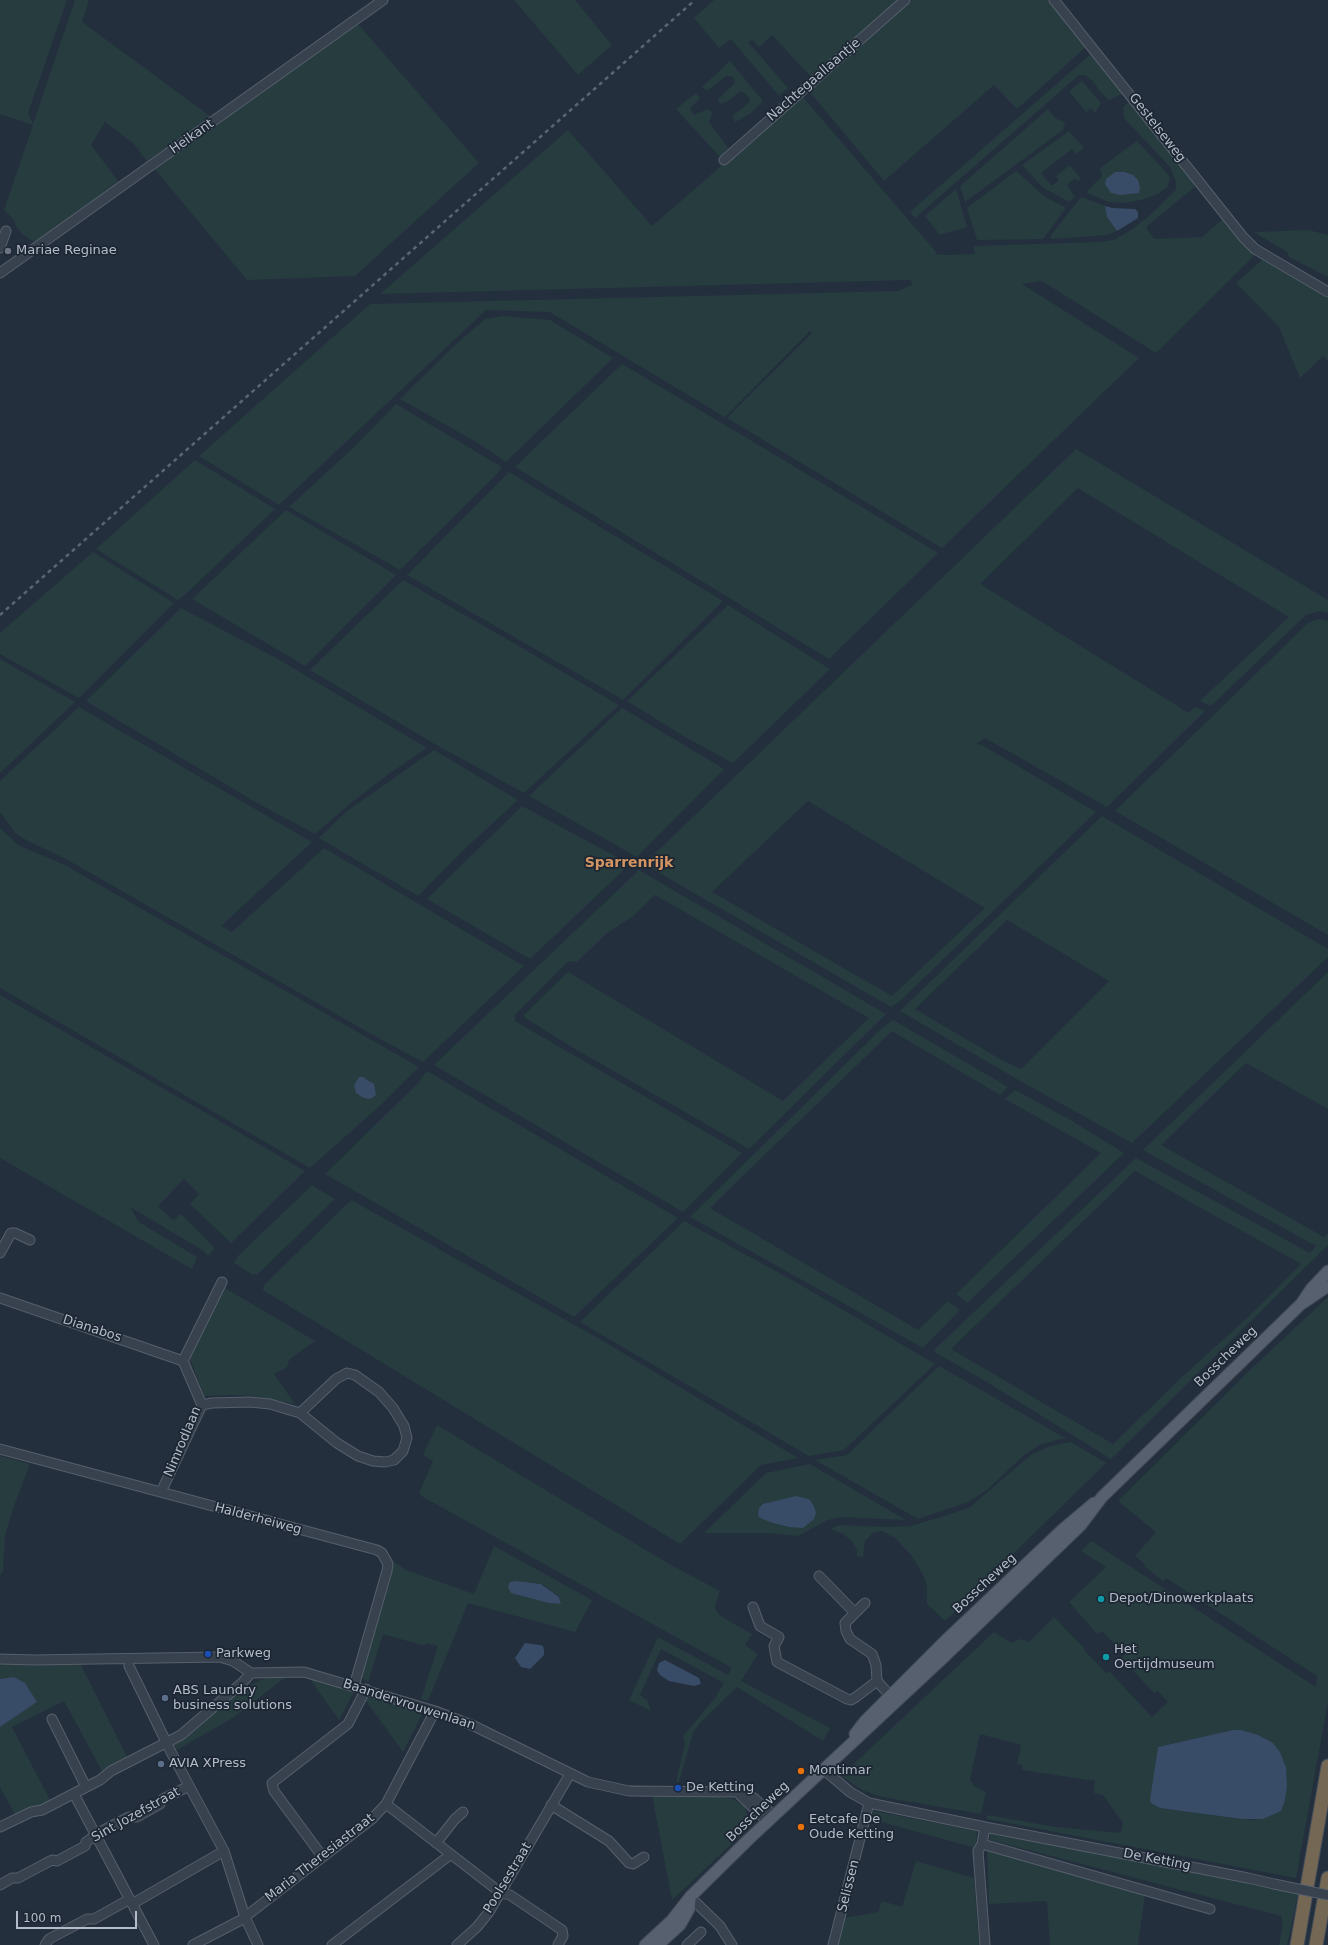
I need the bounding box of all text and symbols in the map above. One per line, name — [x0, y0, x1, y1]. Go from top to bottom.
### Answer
street label: Nachtegaallaantje — [764, 35, 864, 125]
street label: Gestelseweg — [1125, 90, 1189, 166]
street label: Heikant — [167, 116, 217, 158]
place label: Mariae Reginae — [16, 243, 117, 259]
marker: Mariae Reginae — [3, 246, 13, 256]
district label: Sparrenrijk — [585, 855, 673, 871]
street label: Dianabos — [61, 1312, 123, 1346]
street label: Bosscheweg — [1192, 1323, 1260, 1391]
street label: Nimrodlaan — [161, 1404, 205, 1480]
street label: Halderheiweg — [213, 1500, 303, 1538]
street label: Bosscheweg — [950, 1551, 1020, 1617]
place label: Depot/Dinowerkplaats — [1109, 1591, 1254, 1607]
marker: Depot/Dinowerkplaats — [1096, 1594, 1106, 1604]
place label: Het Oertijdmuseum — [1114, 1642, 1215, 1673]
place label: Parkweg — [216, 1646, 271, 1662]
marker: Parkweg — [203, 1649, 213, 1659]
marker: Het Oertijdmuseum — [1101, 1652, 1111, 1662]
street label: Baandervrouwenlaan — [341, 1676, 477, 1734]
place label: ABS Laundry business solutions — [173, 1683, 292, 1714]
marker: ABS Laundry business solutions — [160, 1693, 170, 1703]
place label: AVIA XPress — [169, 1756, 246, 1772]
marker: AVIA XPress — [156, 1759, 166, 1769]
place label: Montimar — [809, 1763, 871, 1779]
marker: Montimar — [796, 1766, 806, 1776]
street label: Bosscheweg — [724, 1778, 792, 1846]
place label: De Ketting — [686, 1780, 754, 1796]
marker: De Ketting — [673, 1783, 683, 1793]
street label: Sint Jozefstraat — [89, 1784, 183, 1846]
street label: Maria Theresiastraat — [262, 1811, 378, 1905]
place label: Eetcafe De Oude Ketting — [809, 1812, 894, 1843]
marker: Eetcafe De Oude Ketting — [796, 1822, 806, 1832]
street label: Poolsestraat — [481, 1840, 535, 1916]
street label: De Ketting — [1122, 1846, 1192, 1874]
street label: Selissen — [835, 1858, 863, 1914]
scale bar — [18, 1903, 139, 1929]
text: 100 m — [23, 1911, 61, 1925]

